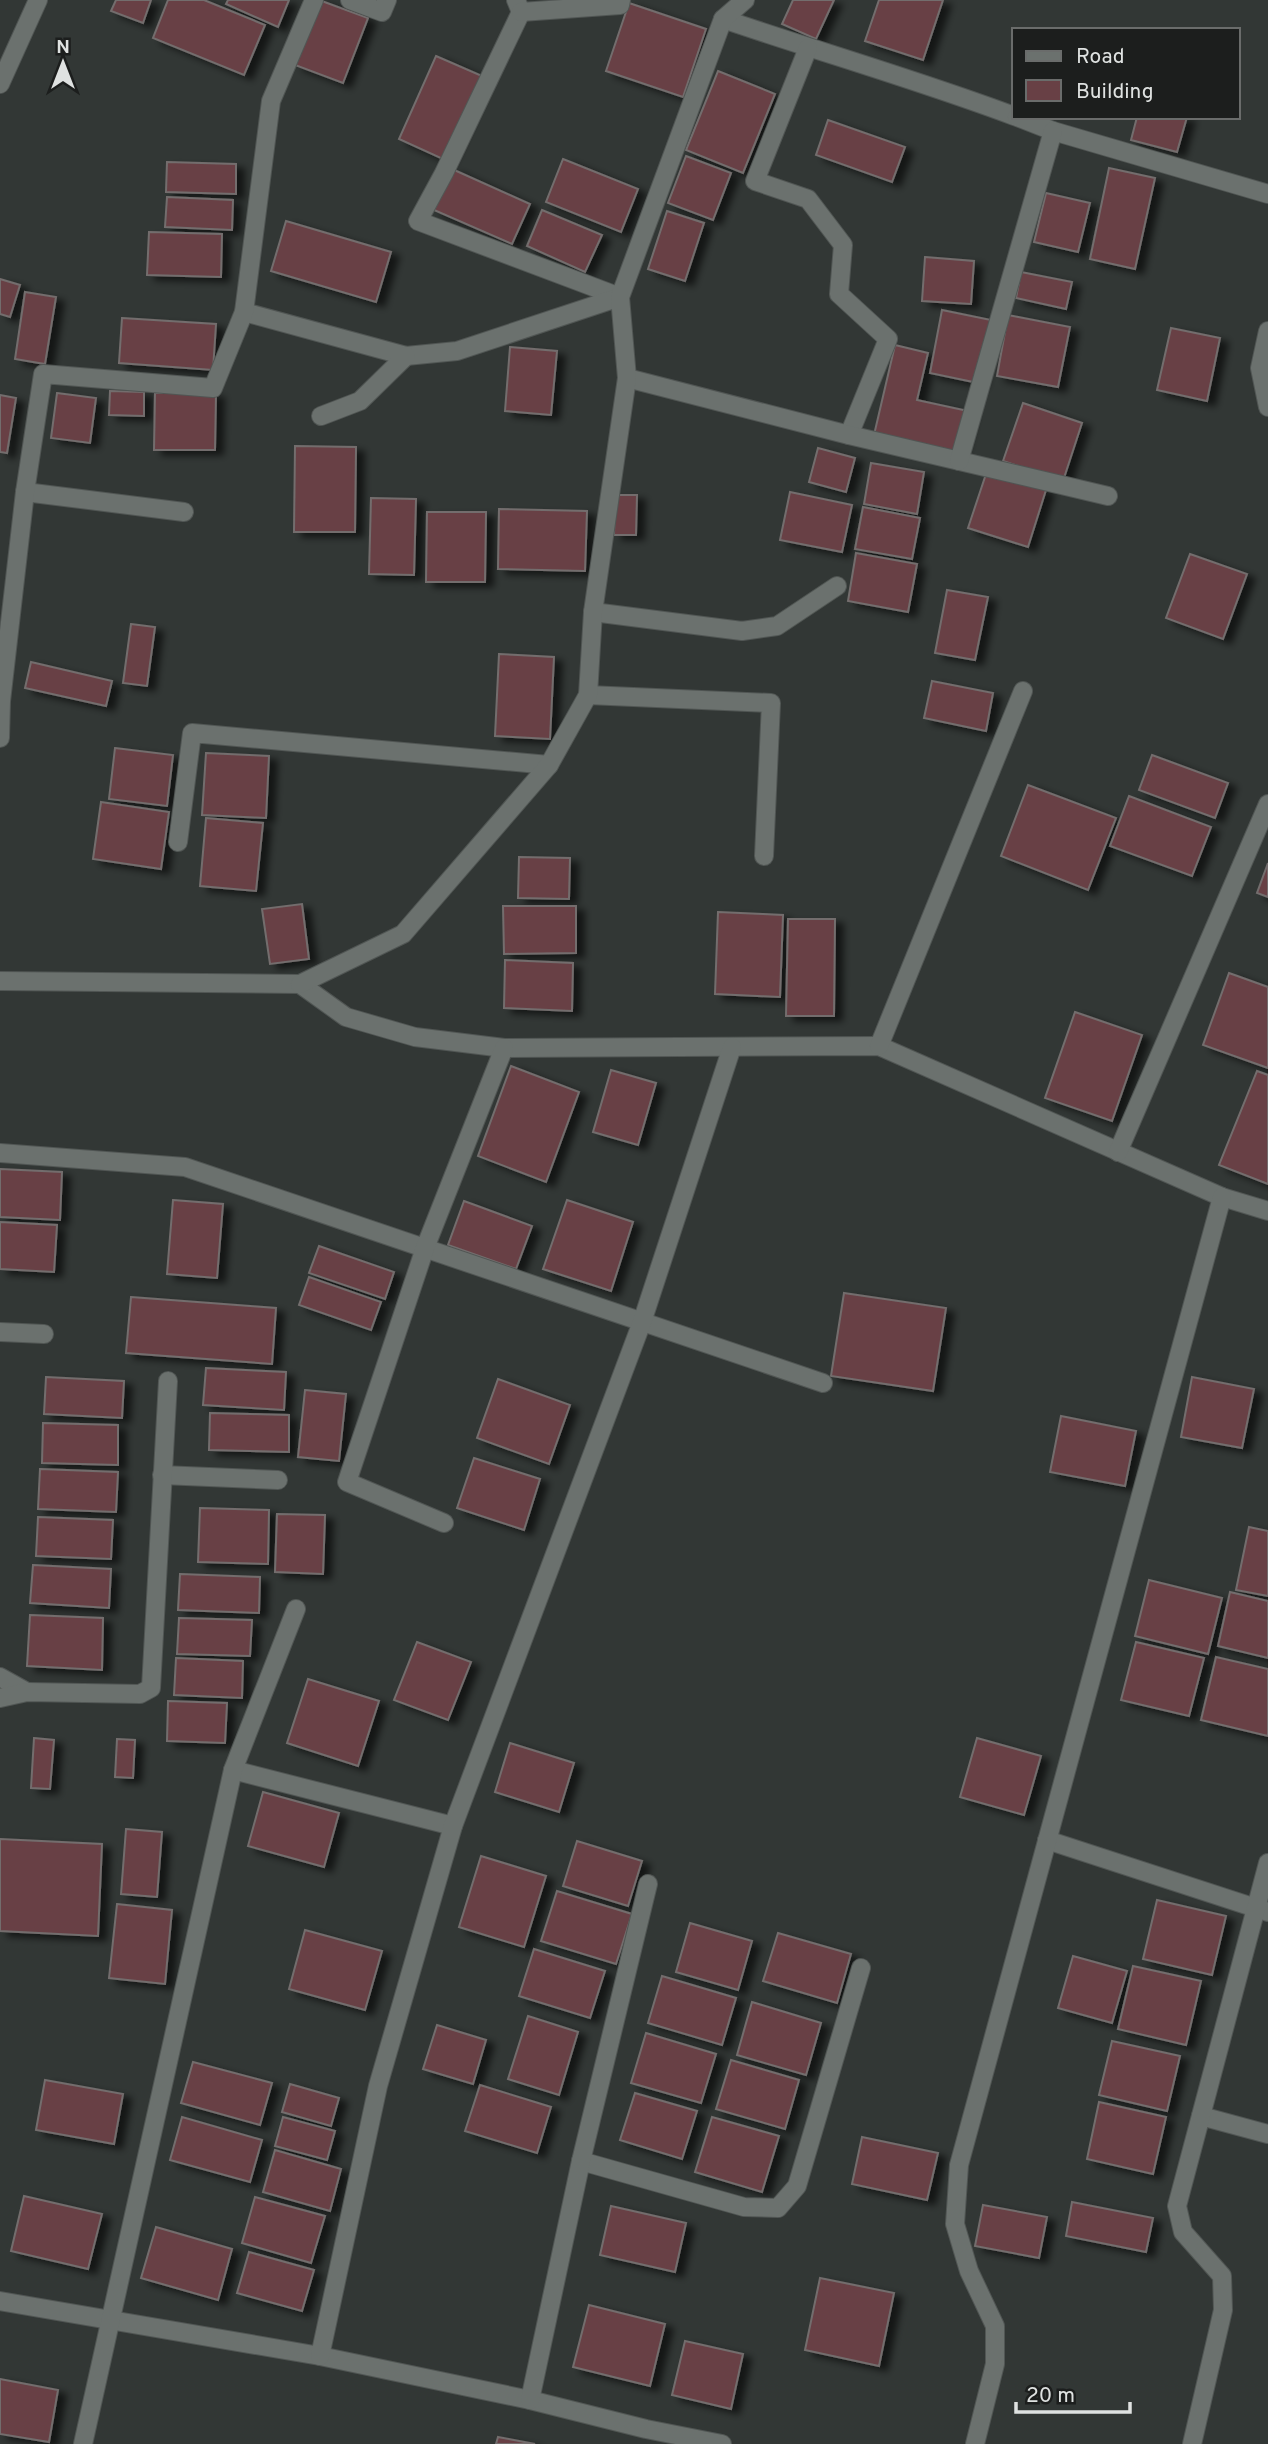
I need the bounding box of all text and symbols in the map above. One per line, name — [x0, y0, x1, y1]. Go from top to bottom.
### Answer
north arrow — [28, 28, 98, 98]
legend — [1012, 28, 1240, 119]
text: N — [56, 36, 70, 60]
text: Road — [1076, 44, 1125, 71]
text: Building — [1076, 79, 1154, 106]
scale bar — [1016, 2370, 1130, 2414]
text: 20 m — [1026, 2383, 1075, 2410]

